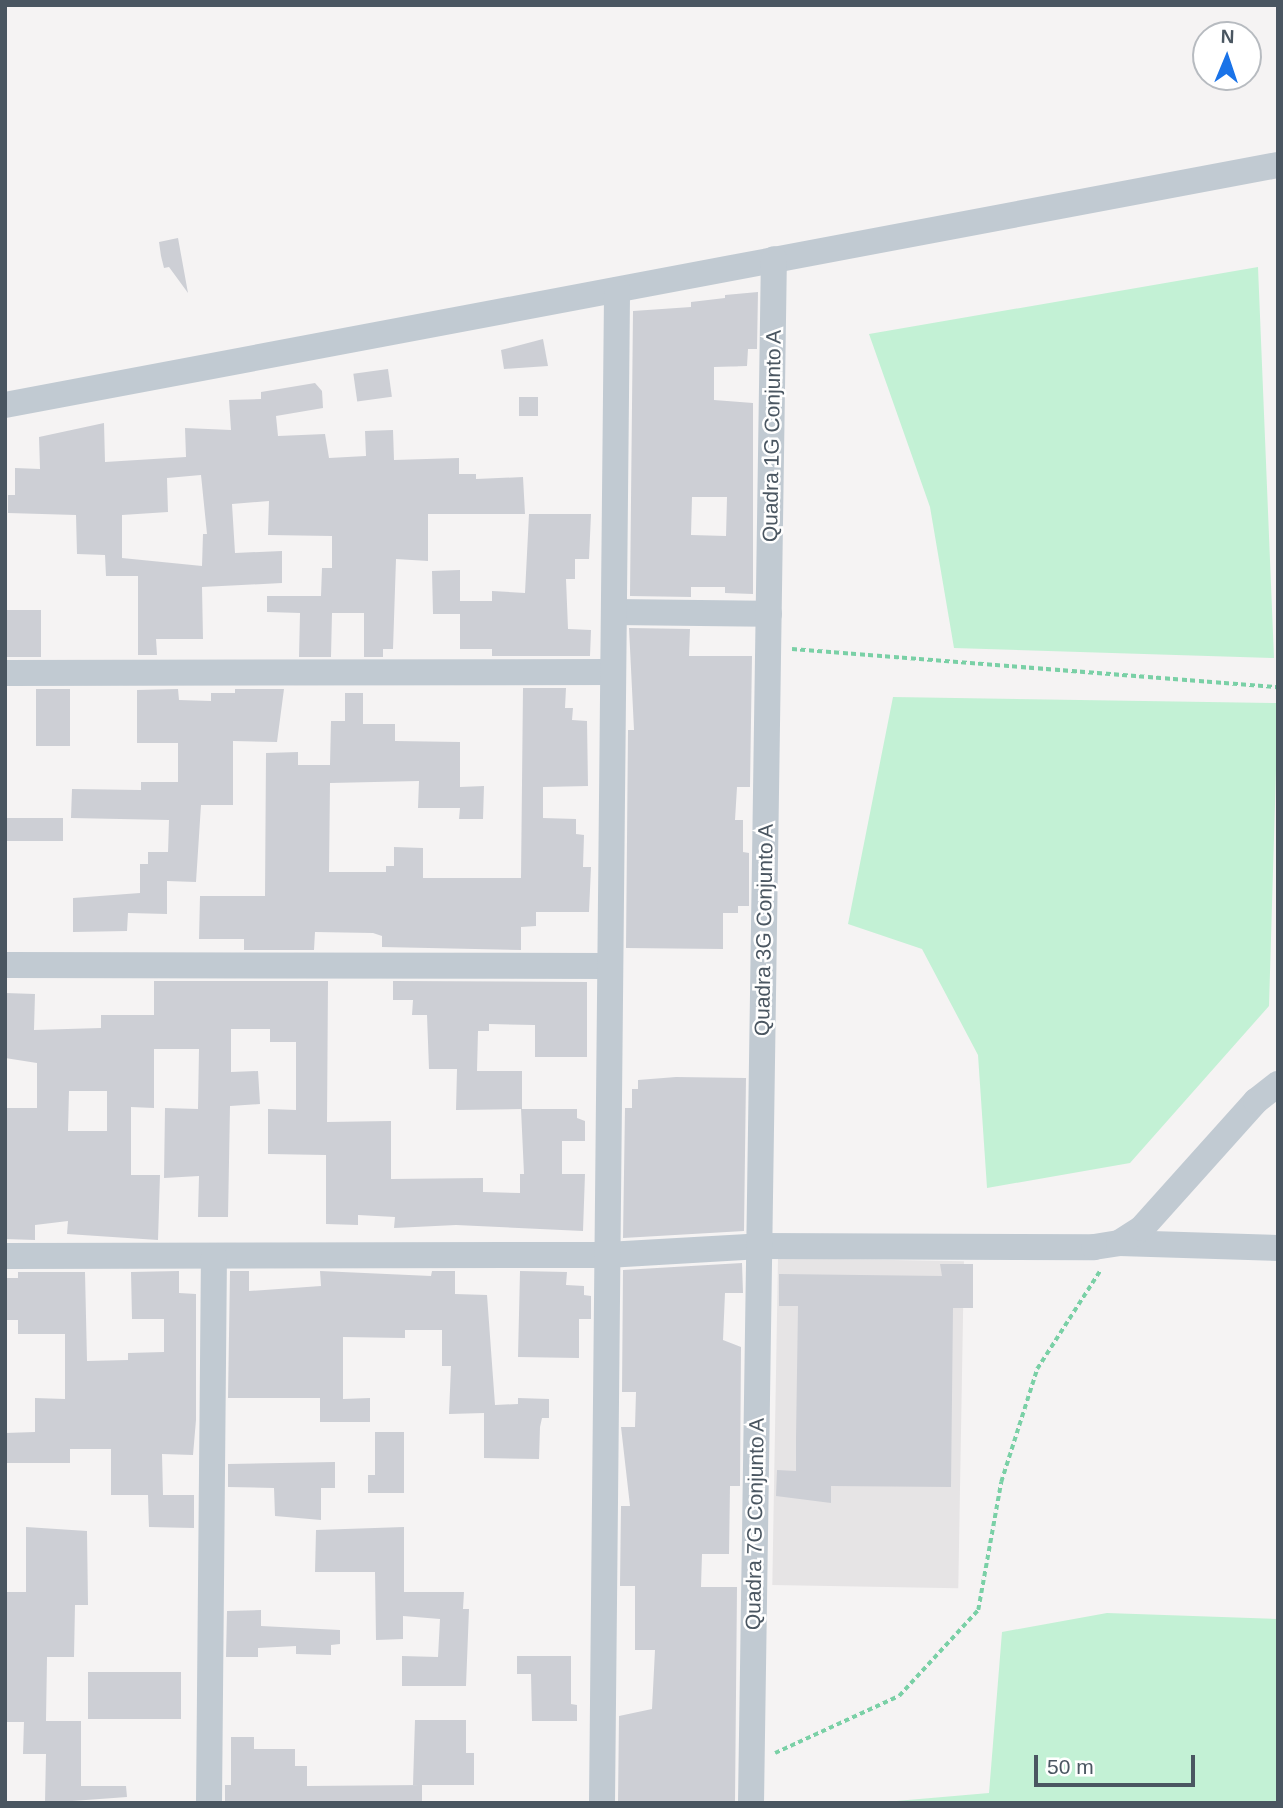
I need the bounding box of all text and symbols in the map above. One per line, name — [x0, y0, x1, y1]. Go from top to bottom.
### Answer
north arrow — [1192, 21, 1262, 91]
text: N — [1220, 26, 1235, 47]
street label: Quadra 1G Conjunto A — [758, 329, 786, 543]
street label: Quadra 3G Conjunto A — [750, 823, 778, 1037]
street label: Quadra 7G Conjunto A — [741, 1417, 769, 1631]
scale bar — [1038, 1742, 1199, 1786]
text: 50 m — [1047, 1755, 1094, 1778]

